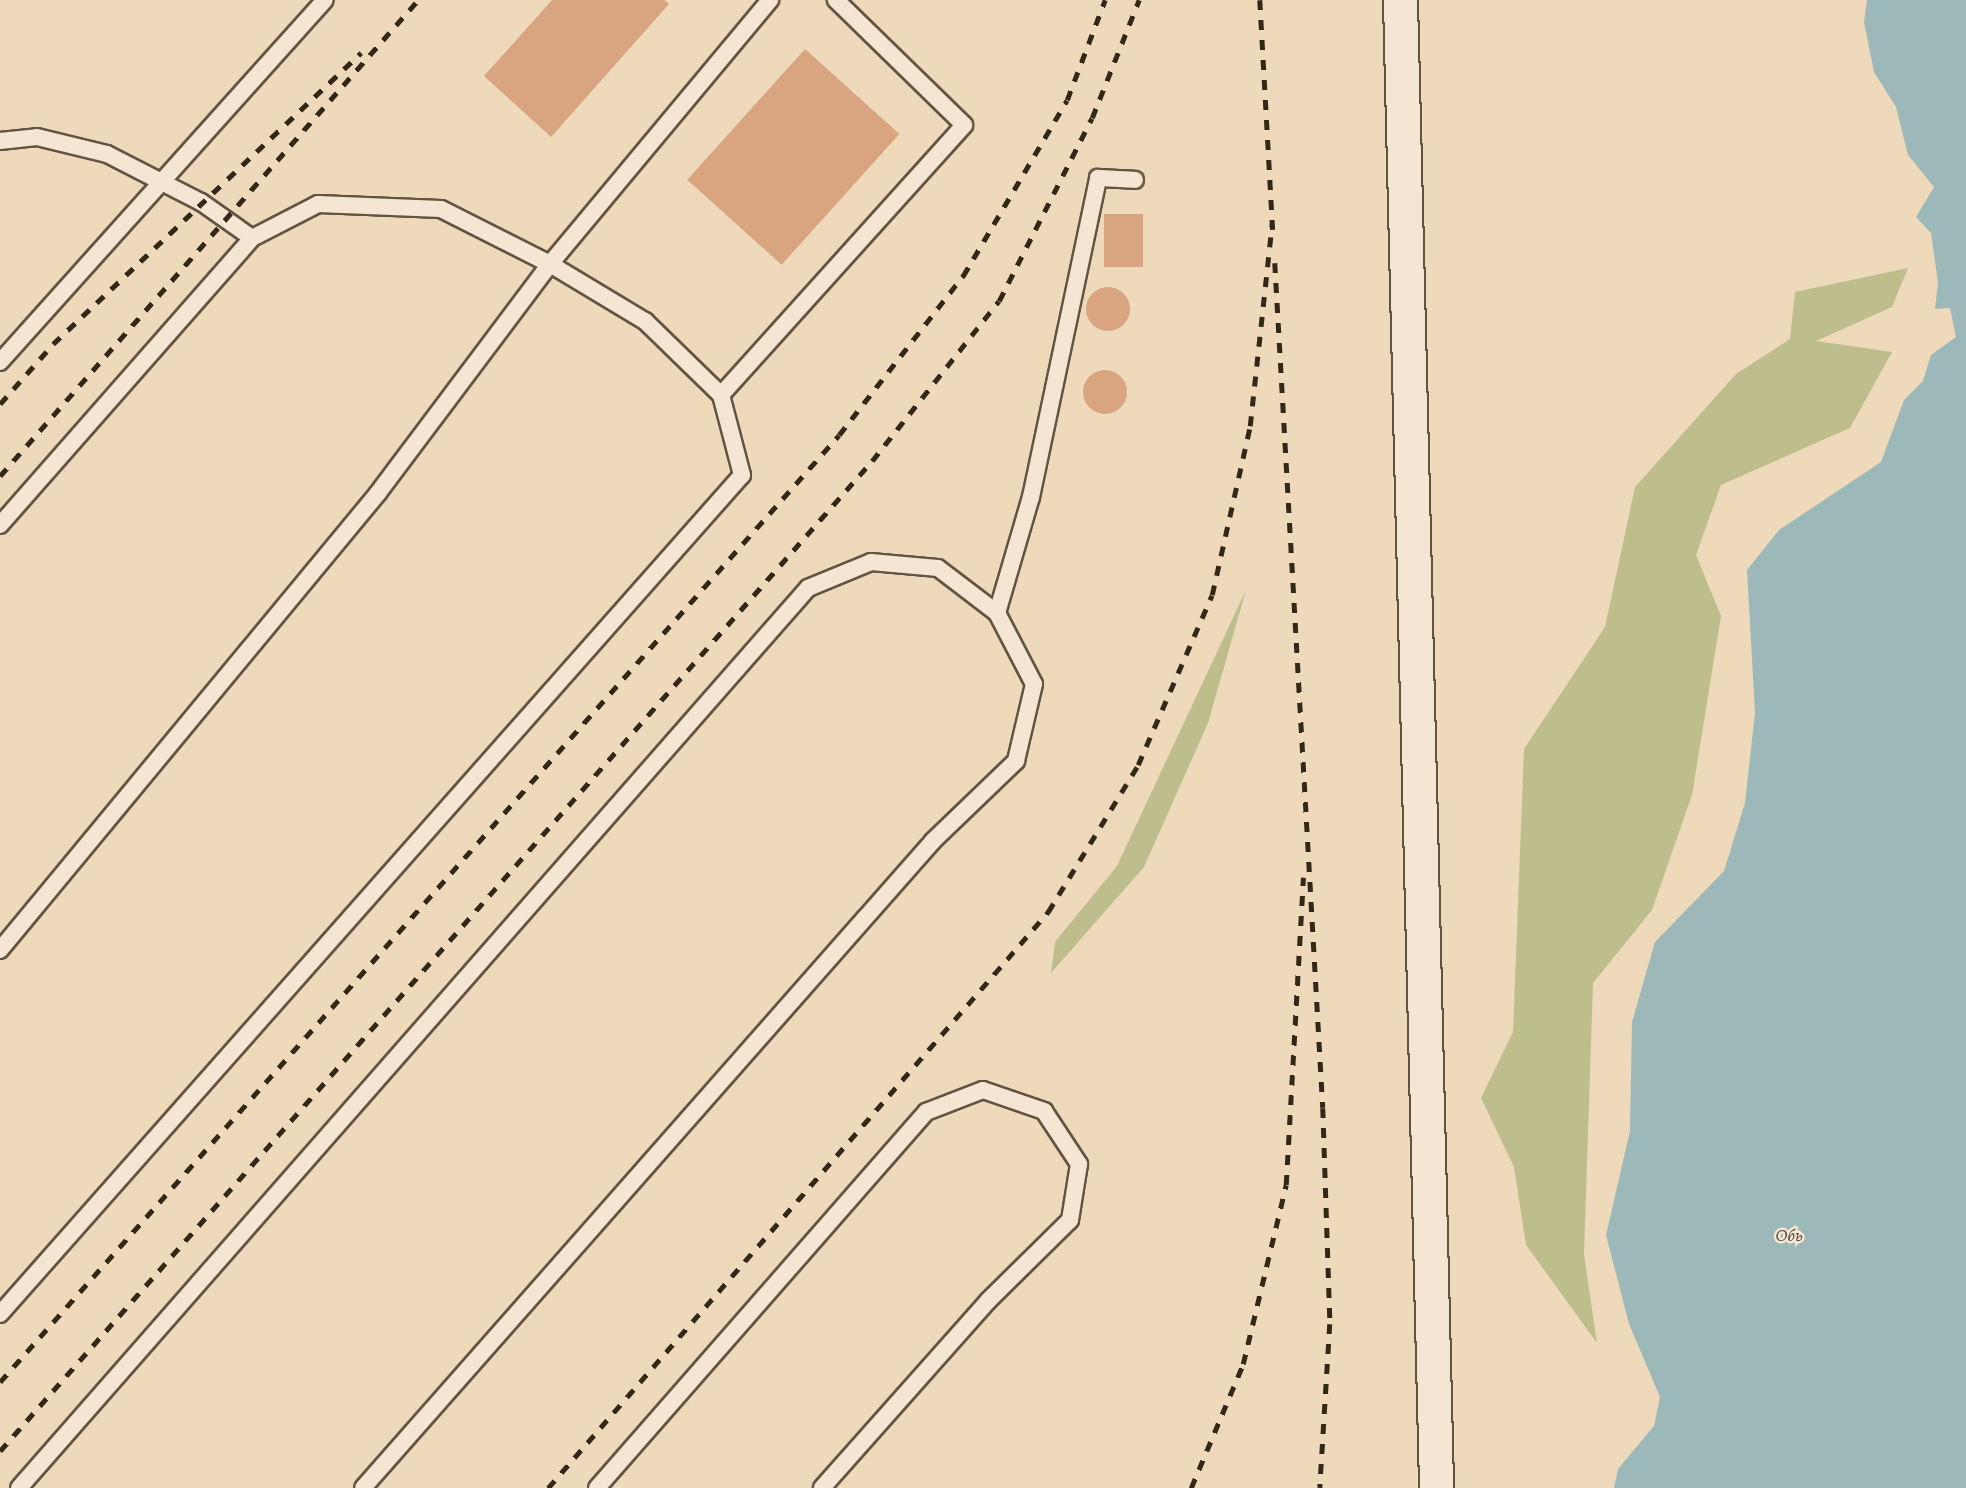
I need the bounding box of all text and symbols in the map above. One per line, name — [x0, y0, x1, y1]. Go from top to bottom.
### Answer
water label: Обь — [1775, 1224, 1803, 1246]

